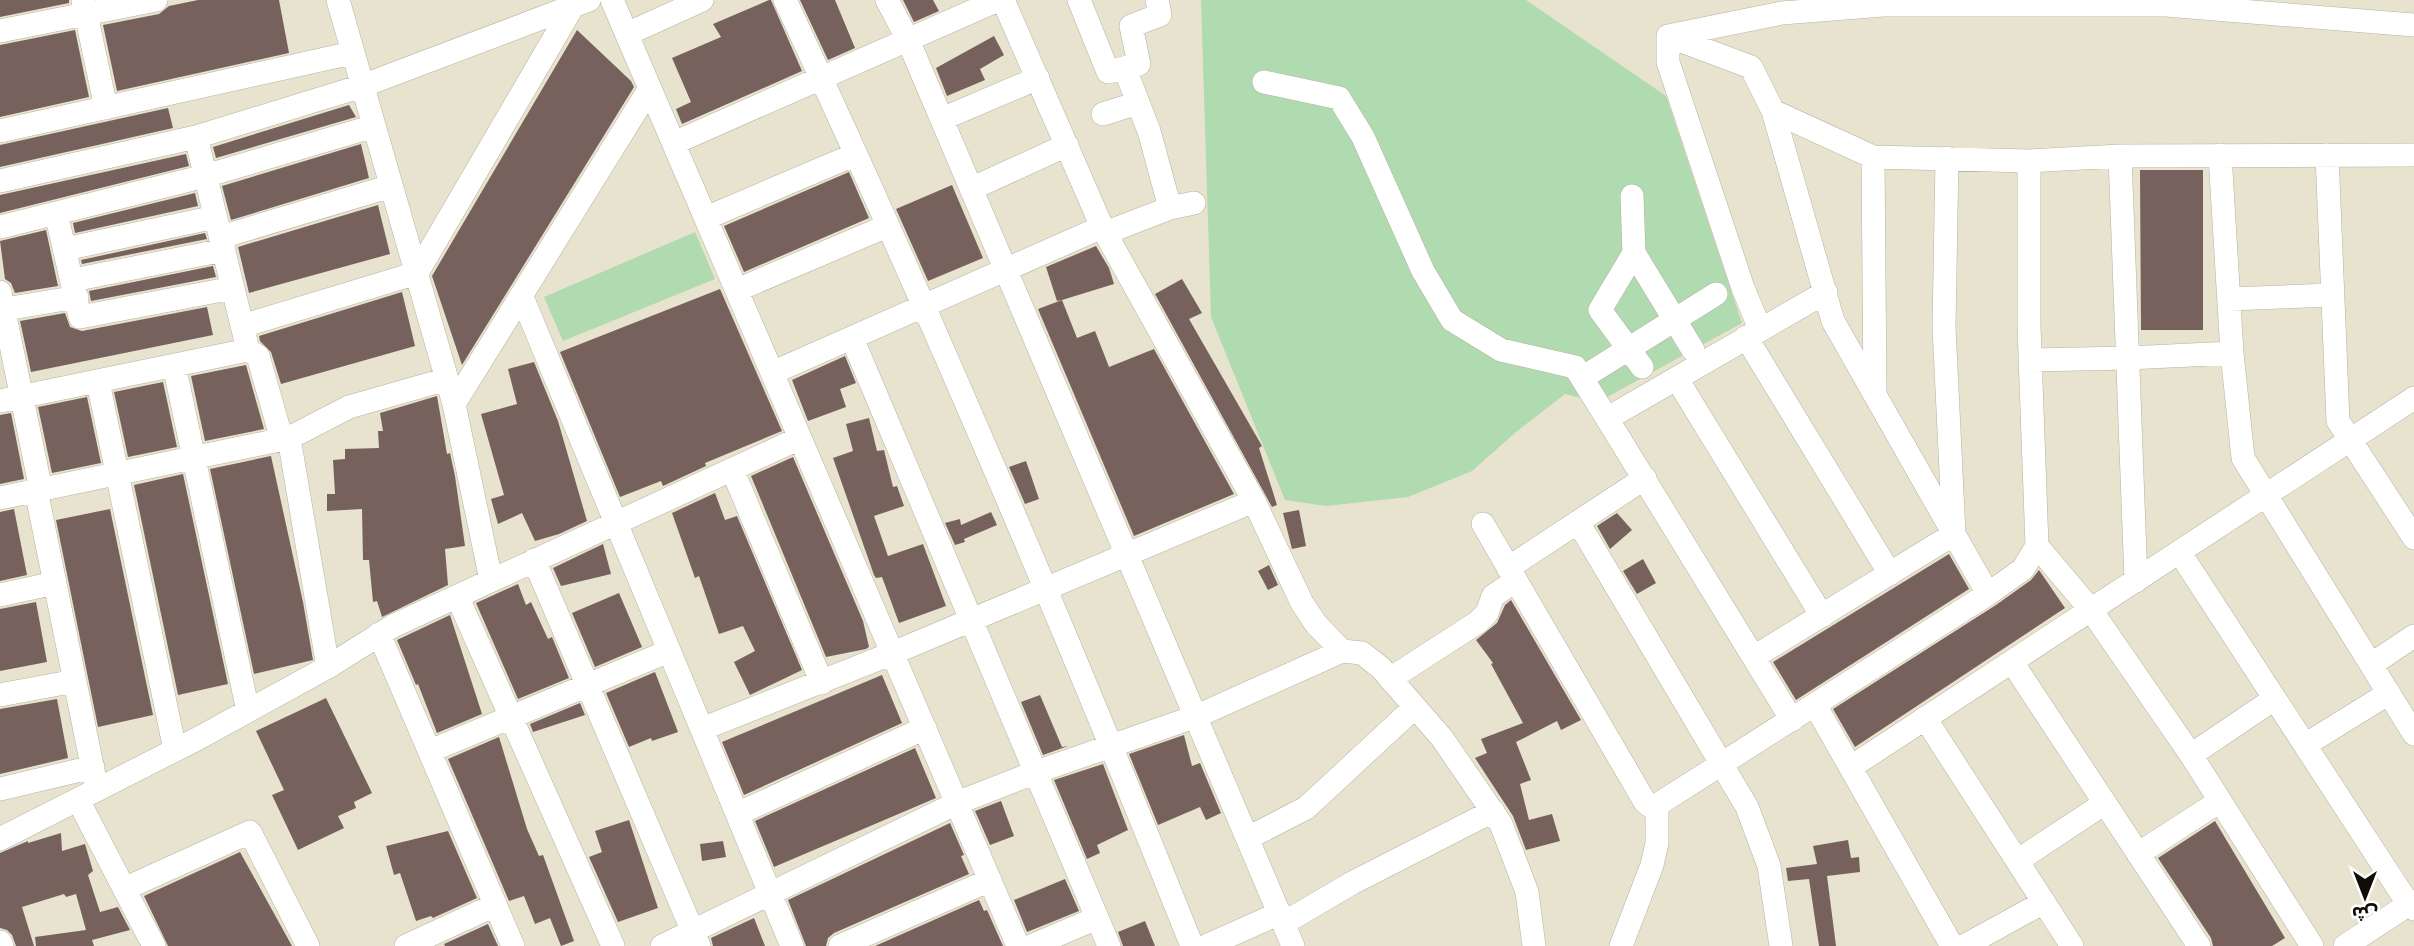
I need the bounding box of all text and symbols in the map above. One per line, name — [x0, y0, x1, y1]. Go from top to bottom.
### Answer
north arrow — [2330, 862, 2400, 932]
text: ش — [2352, 900, 2378, 929]

